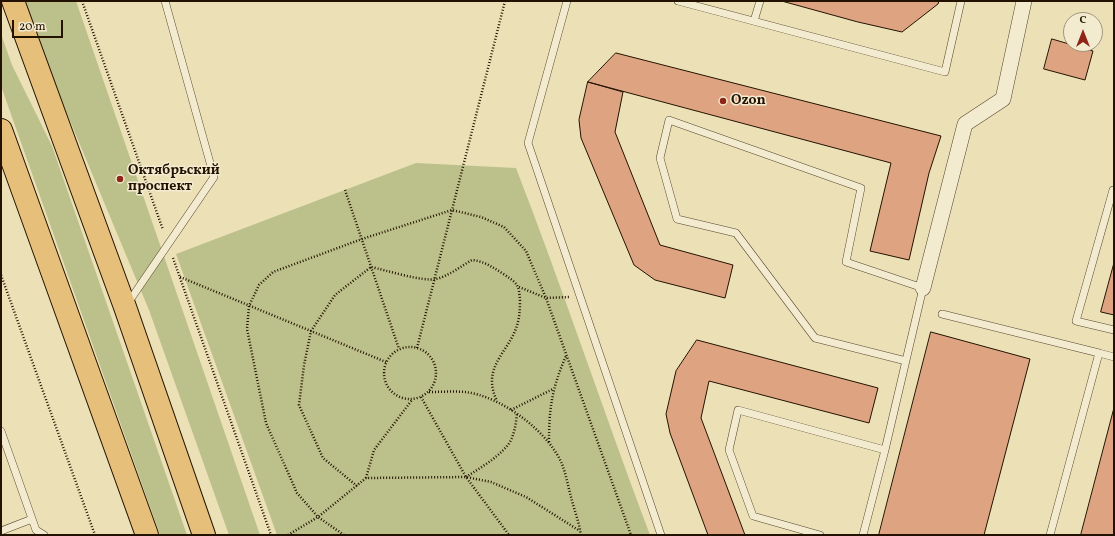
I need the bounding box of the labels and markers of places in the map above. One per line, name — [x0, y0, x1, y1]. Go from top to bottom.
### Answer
place label: Ozon — [731, 93, 766, 109]
marker: Ozon — [718, 96, 728, 106]
place label: Октябрьский проспект — [128, 163, 220, 196]
marker: Октябрьский проспект — [115, 174, 125, 184]

